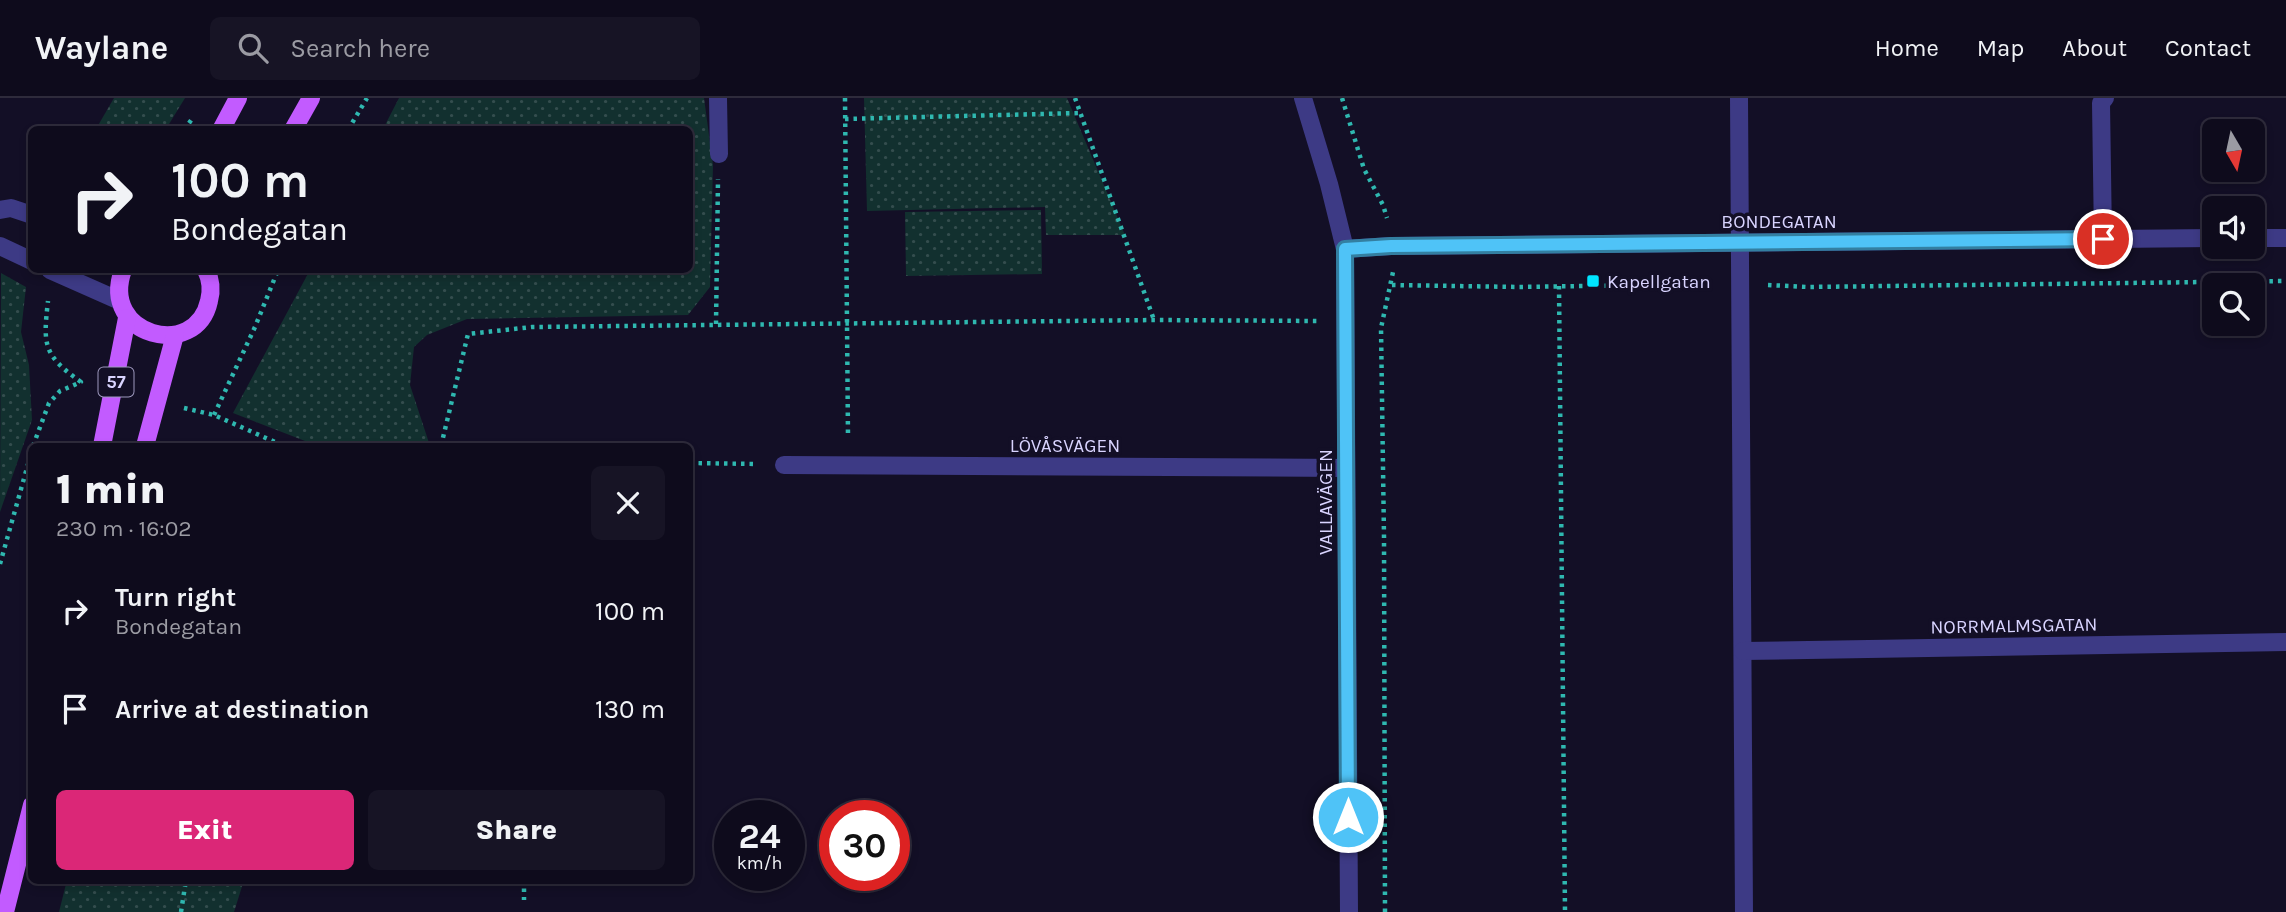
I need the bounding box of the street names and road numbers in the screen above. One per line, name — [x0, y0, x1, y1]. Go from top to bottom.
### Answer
street label: BONDEGATAN — [1721, 211, 1837, 233]
road number: 57 — [99, 368, 134, 396]
street label: LÖVÅSVÄGEN — [1010, 435, 1120, 457]
street label: VALLAVÄGEN — [1315, 449, 1337, 555]
street label: NORRMALMSGATAN — [1930, 614, 2098, 638]

